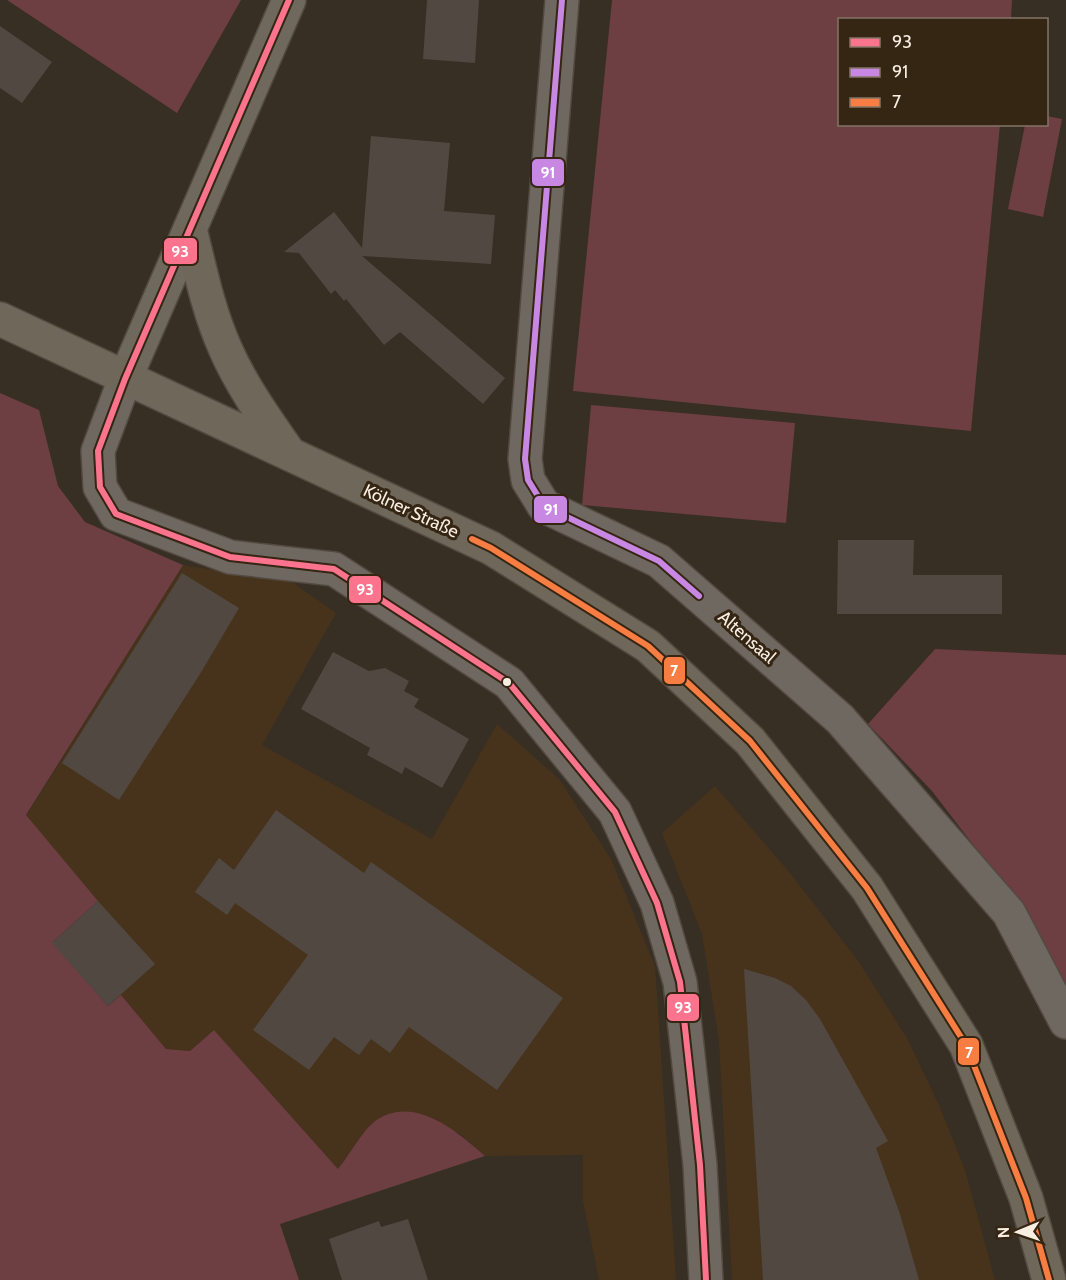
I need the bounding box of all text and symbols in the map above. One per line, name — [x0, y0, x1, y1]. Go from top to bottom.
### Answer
legend — [838, 18, 1048, 126]
text: 93 — [892, 31, 912, 53]
text: 91 — [892, 61, 908, 83]
text: 7 — [892, 91, 901, 113]
line badge: 91 — [531, 158, 565, 187]
text: 91 — [541, 163, 555, 182]
line badge: 93 — [163, 237, 198, 265]
text: 93 — [171, 242, 189, 261]
street label: Kölner Straße — [360, 479, 462, 543]
line badge: 91 — [533, 495, 568, 524]
text: 91 — [544, 500, 558, 519]
line badge: 93 — [348, 575, 382, 604]
text: 93 — [356, 580, 374, 599]
street label: Altensaal — [714, 606, 781, 669]
line badge: 7 — [663, 656, 686, 685]
text: 7 — [670, 661, 679, 680]
unlabelled marker — [501, 676, 513, 688]
line badge: 93 — [666, 993, 700, 1022]
text: 93 — [674, 998, 692, 1017]
line badge: 7 — [957, 1037, 980, 1066]
text: 7 — [965, 1043, 974, 1062]
north arrow — [988, 1202, 1048, 1262]
text: N — [994, 1227, 1013, 1238]

